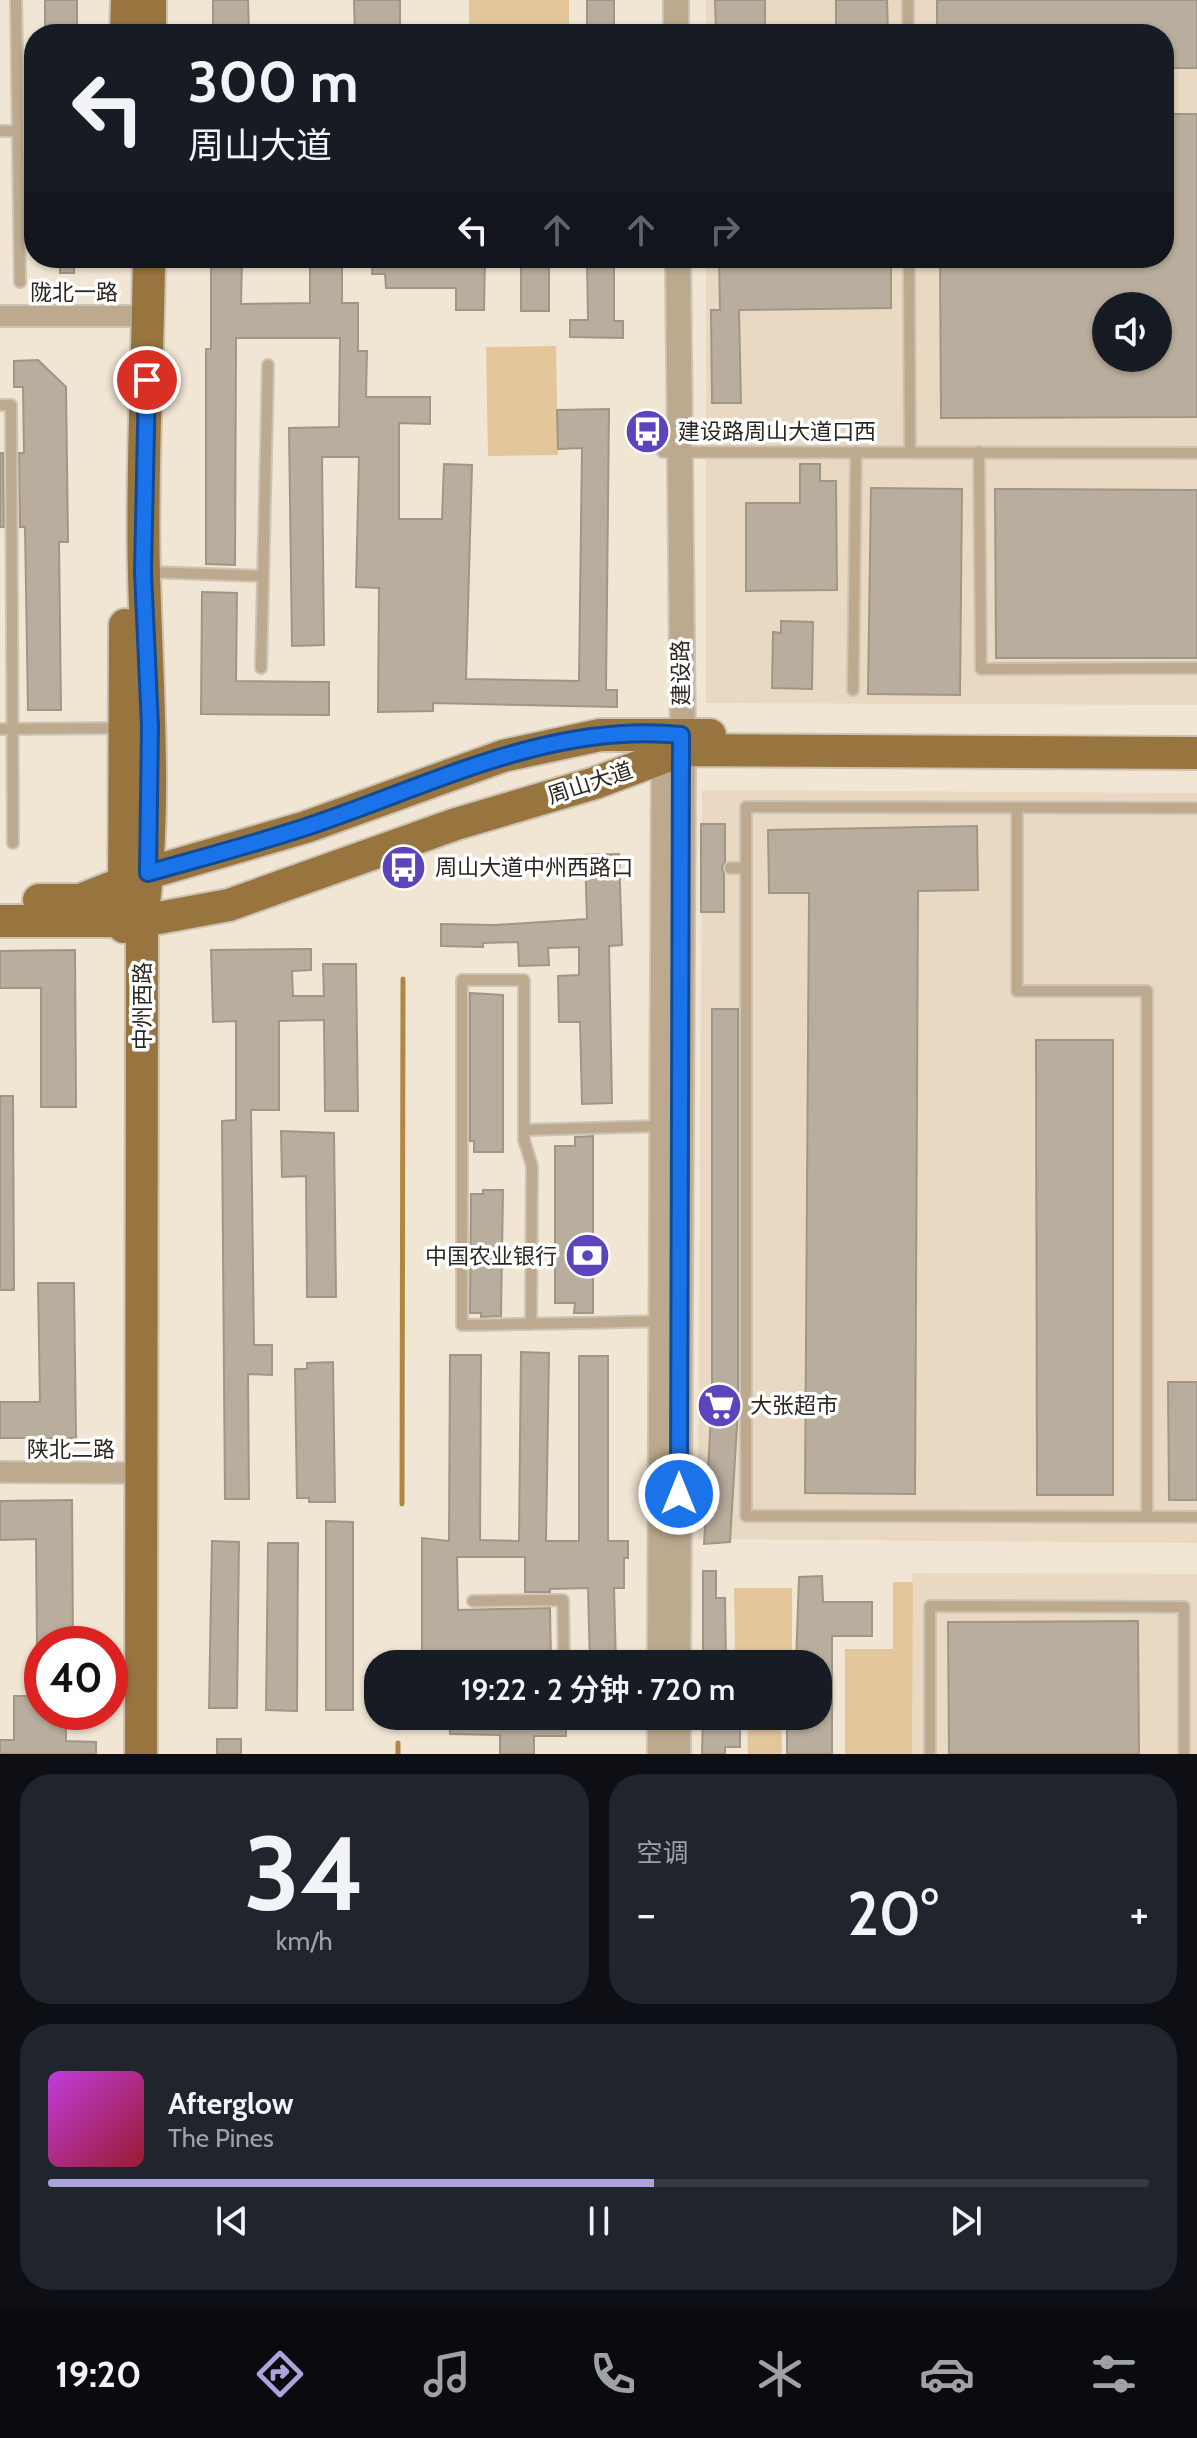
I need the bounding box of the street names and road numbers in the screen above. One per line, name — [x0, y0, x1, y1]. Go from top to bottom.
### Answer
street label: 陇北一路 — [30, 279, 118, 306]
street label: 建设路 — [667, 640, 695, 706]
street label: 周山大道 — [544, 757, 636, 809]
street label: 中州西路 — [129, 962, 156, 1050]
street label: 陕北二路 — [27, 1436, 115, 1463]

